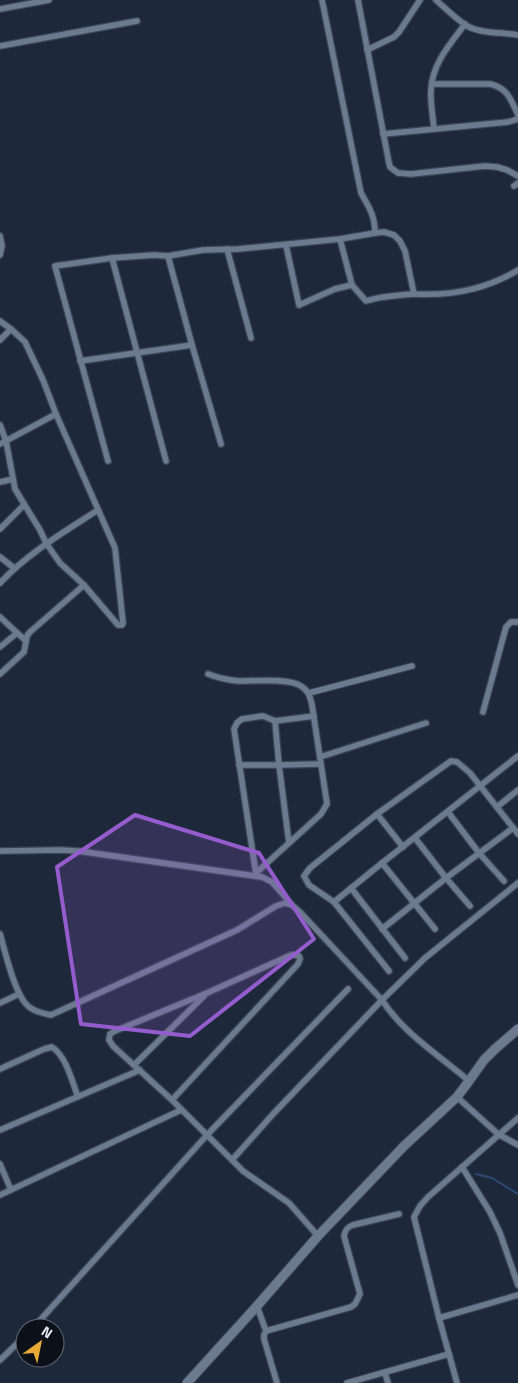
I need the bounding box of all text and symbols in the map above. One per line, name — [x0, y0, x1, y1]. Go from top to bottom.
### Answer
north arrow — [15, 1318, 65, 1368]
text: N — [38, 1320, 57, 1343]

